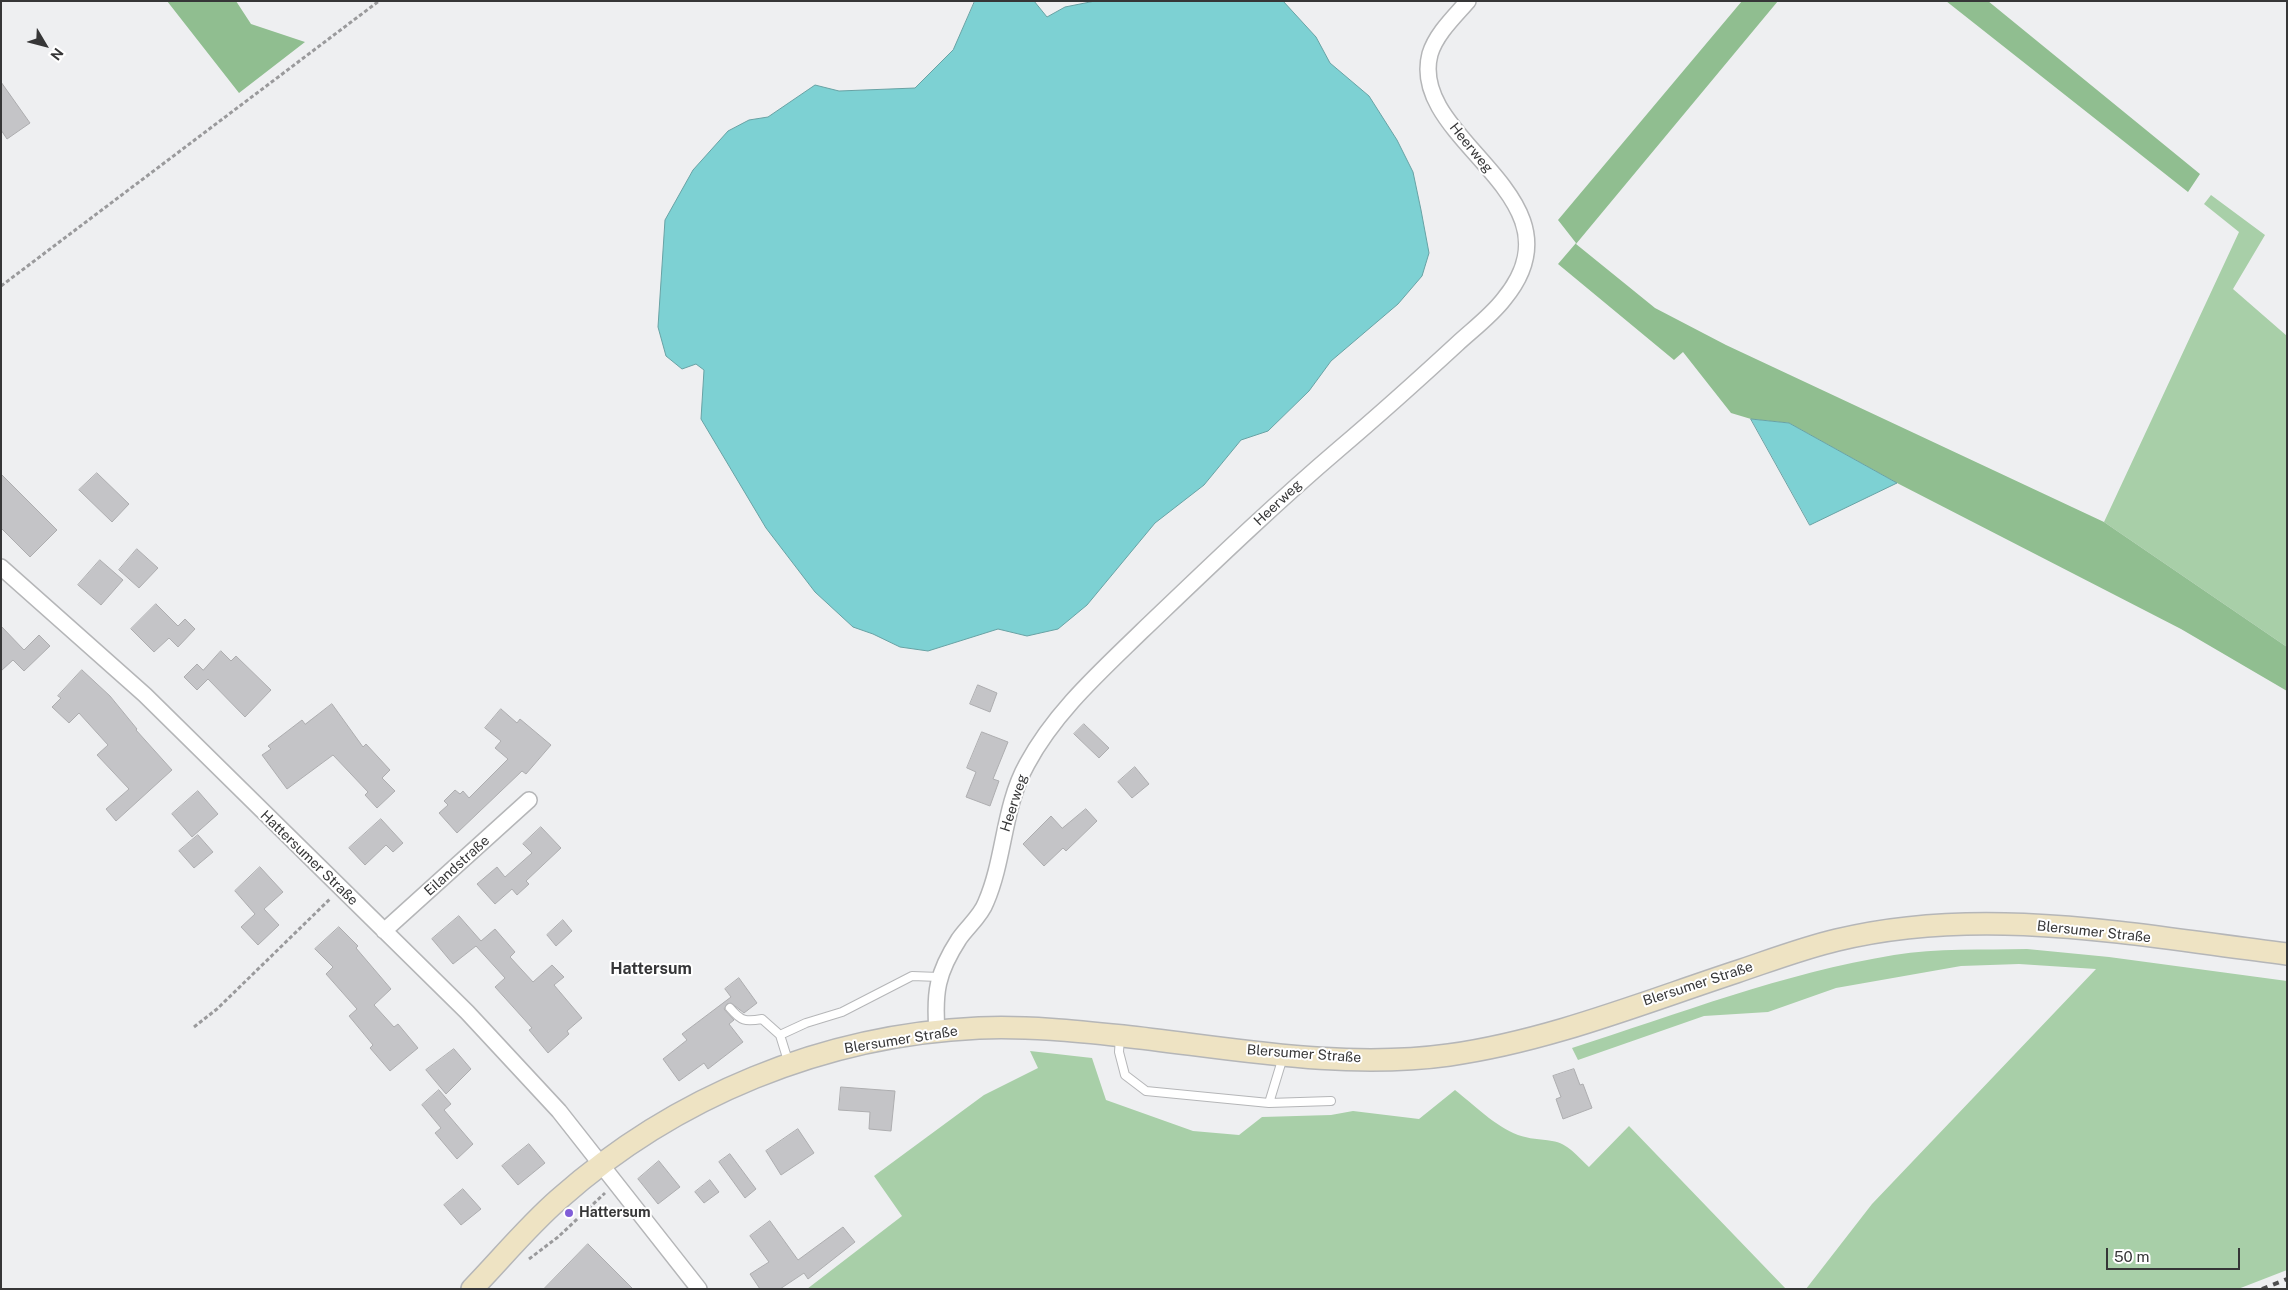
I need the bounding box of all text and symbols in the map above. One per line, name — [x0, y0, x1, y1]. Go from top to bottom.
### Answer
north arrow — [20, 20, 70, 70]
text: N — [47, 45, 67, 63]
street label: Heerweg — [1446, 120, 1496, 176]
street label: Heerweg — [1251, 477, 1305, 529]
street label: Heerweg — [997, 772, 1031, 834]
street label: Hattersumer Straße — [257, 807, 361, 909]
street label: Eilandstraße — [421, 832, 493, 900]
street label: Blersumer Straße — [2036, 918, 2152, 946]
street label: Blersumer Straße — [1641, 958, 1755, 1010]
district label: Hattersum — [610, 959, 692, 979]
street label: Blersumer Straße — [843, 1023, 959, 1057]
street label: Blersumer Straße — [1246, 1042, 1362, 1066]
place label: Hattersum — [579, 1205, 650, 1221]
marker: Hattersum — [563, 1207, 575, 1219]
scale bar — [2108, 1238, 2242, 1270]
text: 50 m — [2114, 1248, 2149, 1265]

